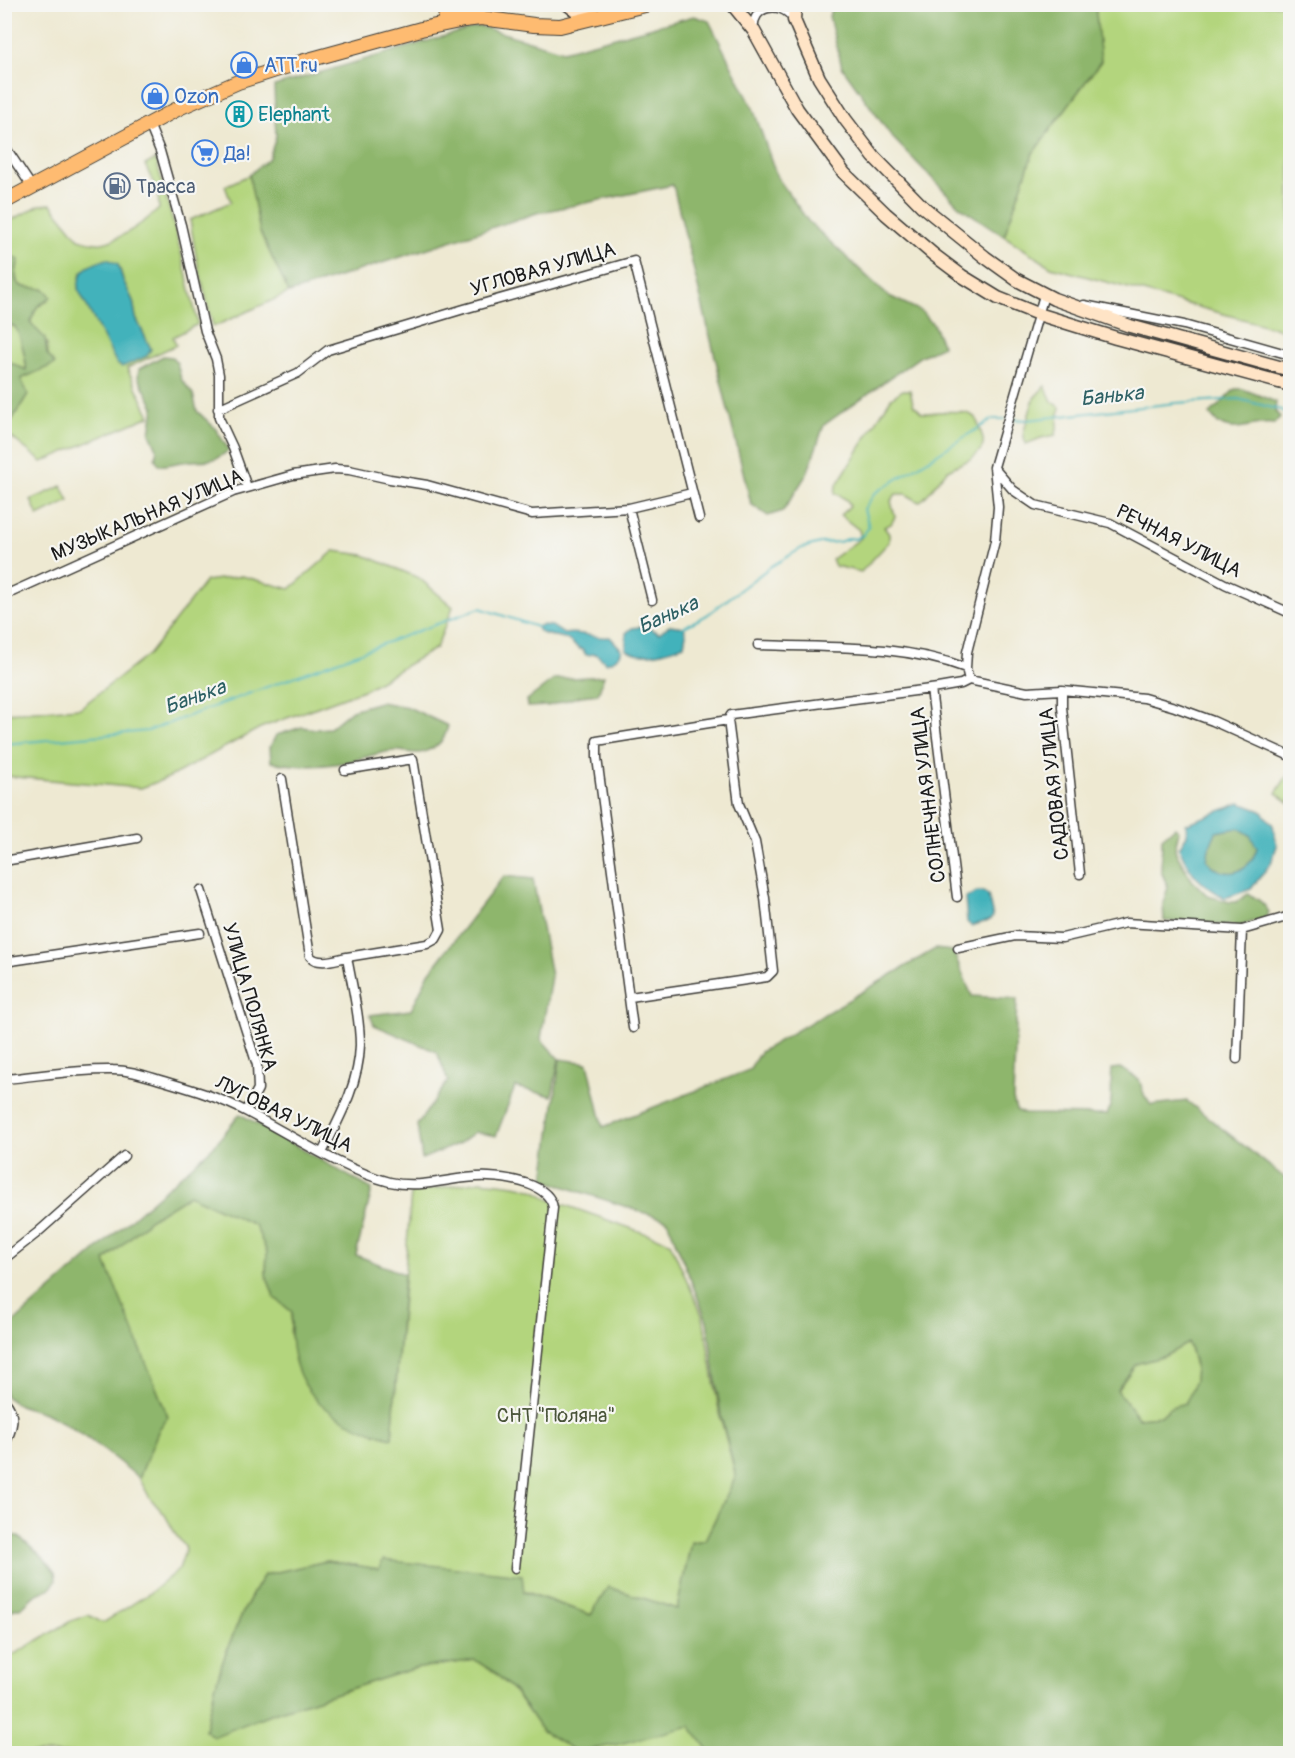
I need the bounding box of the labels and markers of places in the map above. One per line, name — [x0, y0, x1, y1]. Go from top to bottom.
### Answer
shop icon: ATT.ru — [229, 50, 259, 80]
place label: ATT.ru — [264, 53, 318, 78]
shop icon: Ozon — [140, 81, 170, 111]
place label: Ozon — [174, 84, 219, 109]
building icon: Elephant — [224, 99, 254, 129]
place label: Elephant — [258, 102, 331, 127]
supermarket icon: Да! — [190, 138, 220, 168]
place label: Да! — [223, 141, 251, 166]
fuel station icon: Трасса — [102, 171, 132, 201]
place label: Трасса — [136, 174, 195, 199]

